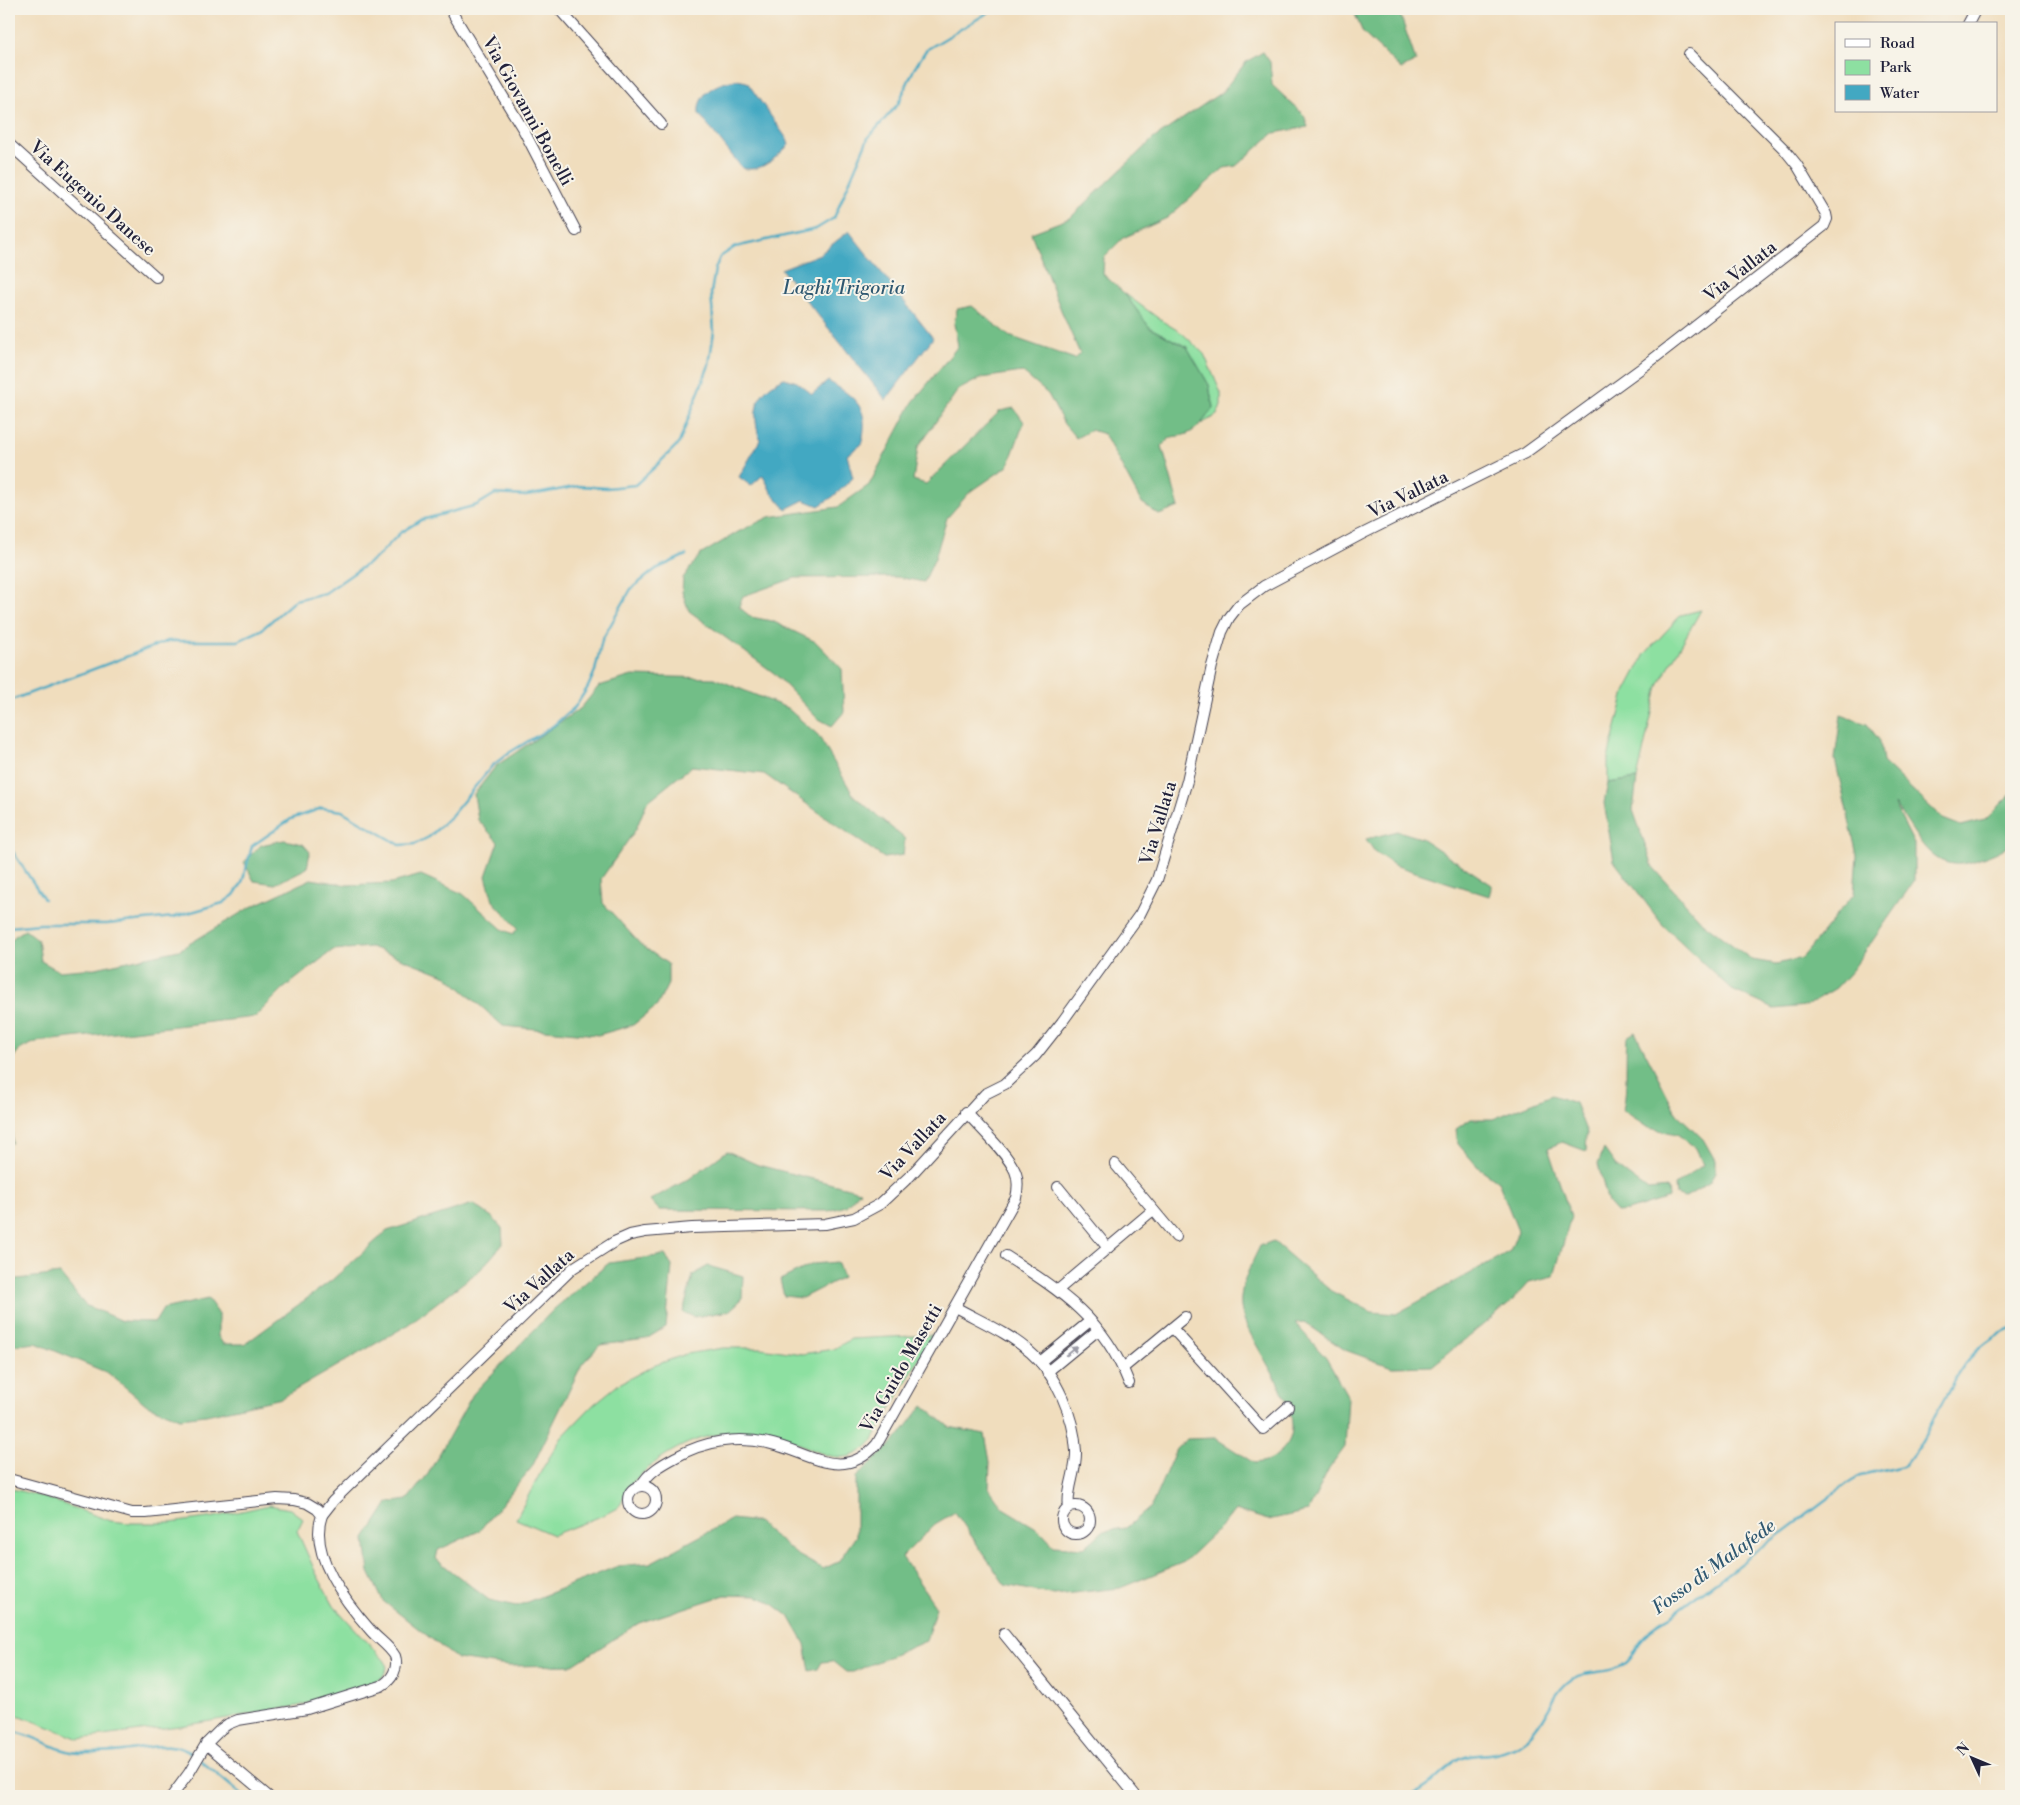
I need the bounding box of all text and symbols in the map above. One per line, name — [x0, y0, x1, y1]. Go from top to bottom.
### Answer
legend — [1835, 22, 1998, 112]
street label: Via Giovanni Bonelli — [476, 31, 578, 190]
text: Road — [1880, 34, 1915, 53]
text: Park — [1880, 58, 1912, 77]
text: Water — [1879, 84, 1920, 103]
street label: Via Eugenio Danese — [24, 135, 161, 261]
street label: Via Vallata — [1698, 235, 1782, 308]
water label: Laghi Trigoria — [782, 276, 905, 300]
street label: Via Vallata — [1363, 465, 1453, 524]
street label: Via Vallata — [1135, 778, 1182, 869]
street label: Via Vallata — [875, 1106, 952, 1187]
street label: Via Vallata — [499, 1243, 580, 1320]
street label: Via Guido Masetti — [855, 1300, 948, 1438]
one-way arrow — [1066, 1345, 1079, 1356]
water label: Fosso di Malafede — [1647, 1514, 1780, 1620]
north arrow — [1948, 1732, 1998, 1782]
text: N — [1953, 1739, 1974, 1760]

